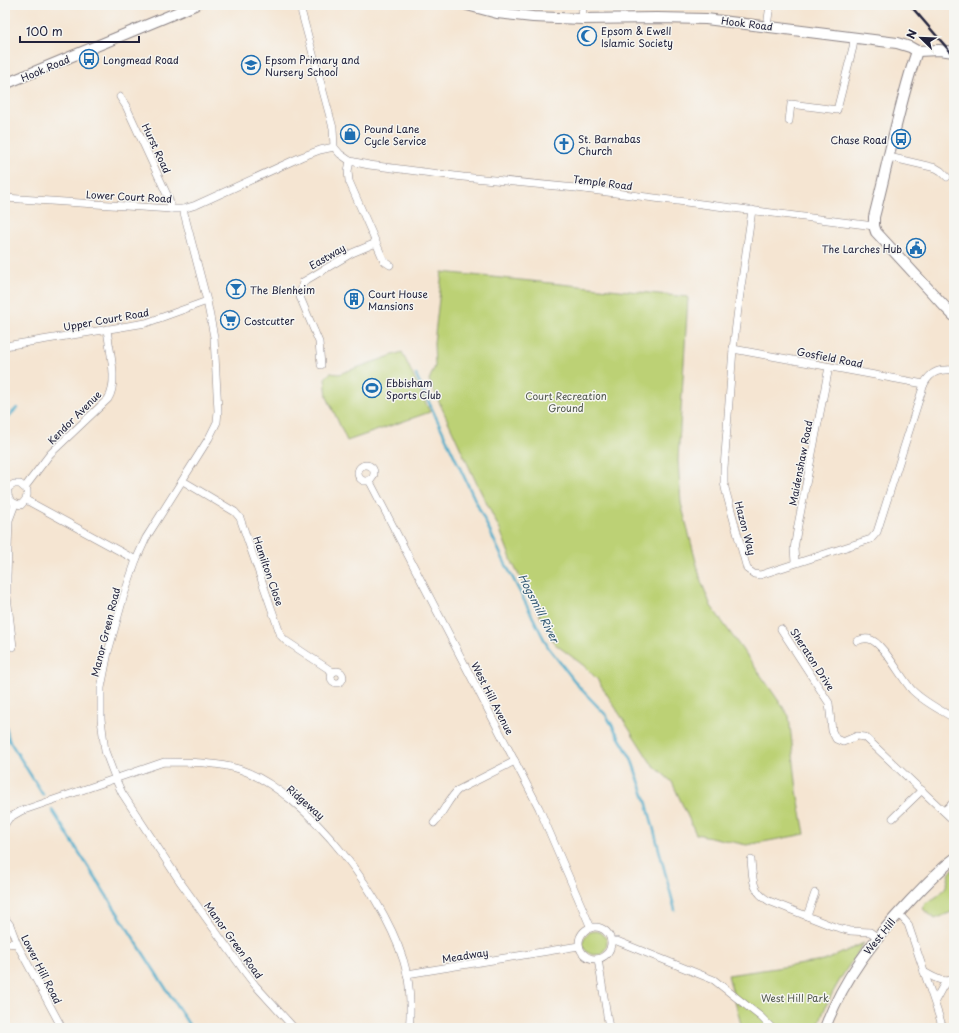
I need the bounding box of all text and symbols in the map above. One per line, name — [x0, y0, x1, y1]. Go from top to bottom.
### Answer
street label: Hook Road — [720, 12, 774, 34]
scale bar — [20, 18, 139, 44]
north arrow — [901, 18, 941, 58]
text: 100 m — [26, 22, 63, 40]
place label: Epsom & Ewell Islamic Society — [601, 23, 673, 50]
mosque icon: Epsom & Ewell Islamic Society — [576, 25, 598, 47]
text: N — [902, 26, 921, 41]
bus stop icon: Longmead Road — [78, 48, 100, 70]
street label: Hook Road — [18, 51, 72, 85]
place label: Longmead Road — [103, 52, 179, 67]
place label: Epsom Primary and Nursery School — [265, 52, 360, 79]
school or university icon: Epsom Primary and Nursery School — [240, 54, 262, 76]
street label: Hurst Road — [139, 121, 175, 176]
place label: Pound Lane Cycle Service — [364, 121, 426, 149]
shop icon: Pound Lane Cycle Service — [339, 123, 361, 145]
bus stop icon: Chase Road — [890, 128, 912, 150]
place label: St. Barnabas Church — [578, 131, 641, 158]
place label: Chase Road — [830, 132, 887, 147]
church icon: St. Barnabas Church — [553, 133, 575, 155]
street label: Temple Road — [572, 171, 634, 193]
street label: Lower Court Road — [86, 186, 173, 206]
public building icon: The Larches Hub — [905, 237, 927, 259]
street label: Eastway — [306, 240, 348, 273]
place label: The Larches Hub — [822, 241, 902, 256]
bar icon: The Blenheim — [225, 278, 247, 300]
place label: The Blenheim — [250, 282, 315, 297]
place label: Court House Mansions — [368, 286, 428, 313]
building icon: Court House Mansions — [343, 288, 365, 310]
street label: Upper Court Road — [62, 304, 150, 334]
supermarket icon: Costcutter — [219, 309, 241, 331]
place label: Costcutter — [244, 313, 295, 328]
street label: Gosfield Road — [796, 343, 864, 371]
place label: Ebbisham Sports Club — [386, 375, 441, 402]
sports icon: Ebbisham Sports Club — [361, 377, 383, 399]
street label: Kendor Avenue — [44, 386, 105, 447]
park label: Court Recreation Ground — [525, 388, 607, 415]
street label: Maidenshaw Road — [784, 419, 816, 507]
street label: Hazon Way — [732, 499, 760, 557]
street label: Hamilton Close — [250, 534, 288, 608]
water label: Hogsmill River — [514, 571, 565, 647]
street label: Manor Green Road — [87, 586, 123, 678]
street label: Sheraton Drive — [787, 625, 839, 693]
street label: West Hill Avenue — [468, 659, 518, 738]
street label: Ridgeway — [283, 781, 328, 823]
street label: Manor Green Road — [201, 899, 267, 982]
street label: West Hill — [860, 914, 898, 957]
street label: Lower Hill Road — [18, 932, 66, 1006]
street label: Meadway — [441, 944, 489, 967]
park label: West Hill Park — [761, 990, 829, 1005]

